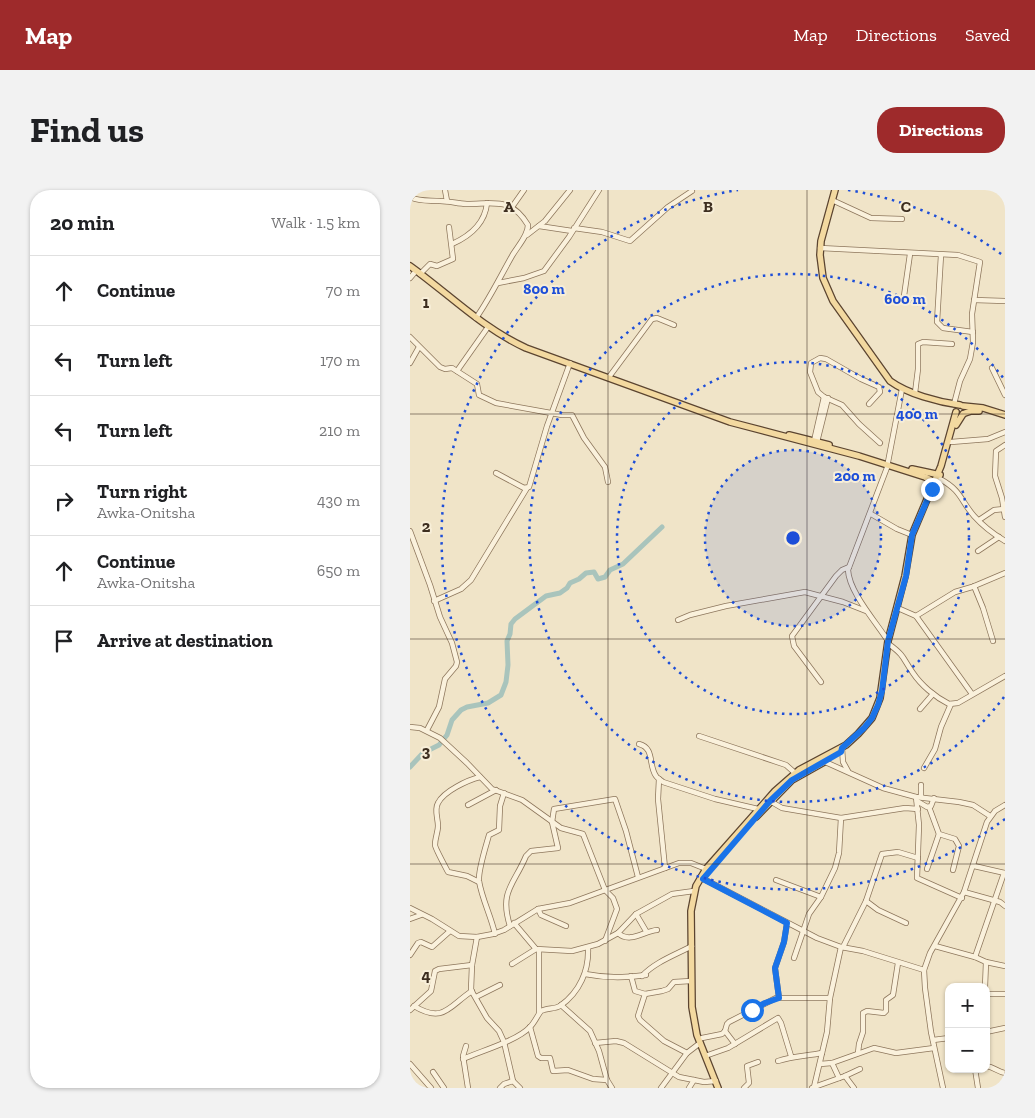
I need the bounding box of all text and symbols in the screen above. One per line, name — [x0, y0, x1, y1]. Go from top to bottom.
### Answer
text: Map — [25, 21, 72, 50]
text: Map — [793, 24, 828, 46]
text: Directions — [856, 24, 937, 46]
text: Saved — [965, 24, 1010, 46]
button: Directions — [877, 107, 1005, 153]
text: Find us — [30, 109, 144, 151]
text: A — [504, 197, 515, 216]
text: B — [703, 197, 713, 216]
text: C — [901, 197, 911, 216]
text: 20 min — [50, 210, 114, 235]
text: Walk · 1.5 km — [271, 213, 360, 232]
icon: ahead — [50, 277, 78, 305]
text: Continue — [97, 279, 175, 302]
text: 800 m — [523, 280, 565, 298]
text: 70 m — [326, 281, 360, 300]
text: 600 m — [884, 290, 926, 308]
text: 1 — [423, 293, 430, 312]
icon: left — [50, 347, 78, 375]
text: Turn left — [97, 349, 172, 372]
text: 170 m — [320, 351, 360, 370]
text: 400 m — [896, 405, 938, 423]
icon: left — [50, 417, 78, 445]
text: Turn left — [97, 419, 172, 442]
text: 210 m — [319, 421, 360, 440]
text: 200 m — [834, 467, 876, 485]
route end — [921, 478, 944, 501]
text: Turn right — [97, 480, 187, 503]
icon: right — [50, 487, 78, 515]
text: 430 m — [317, 491, 360, 510]
text: Awka-Onitsha — [97, 503, 195, 522]
text: 2 — [422, 517, 431, 536]
centre of rings — [784, 529, 802, 547]
text: Continue — [97, 550, 175, 573]
icon: ahead — [50, 557, 78, 585]
text: 650 m — [317, 561, 360, 580]
text: Awka-Onitsha — [97, 573, 195, 592]
icon: arrive — [50, 627, 78, 655]
text: Arrive at destination — [97, 629, 273, 652]
text: 3 — [422, 742, 431, 761]
text: 4 — [421, 966, 431, 985]
map controls — [945, 983, 990, 1073]
button: + — [945, 983, 990, 1028]
route start — [741, 999, 764, 1022]
button: − — [945, 1028, 990, 1073]

